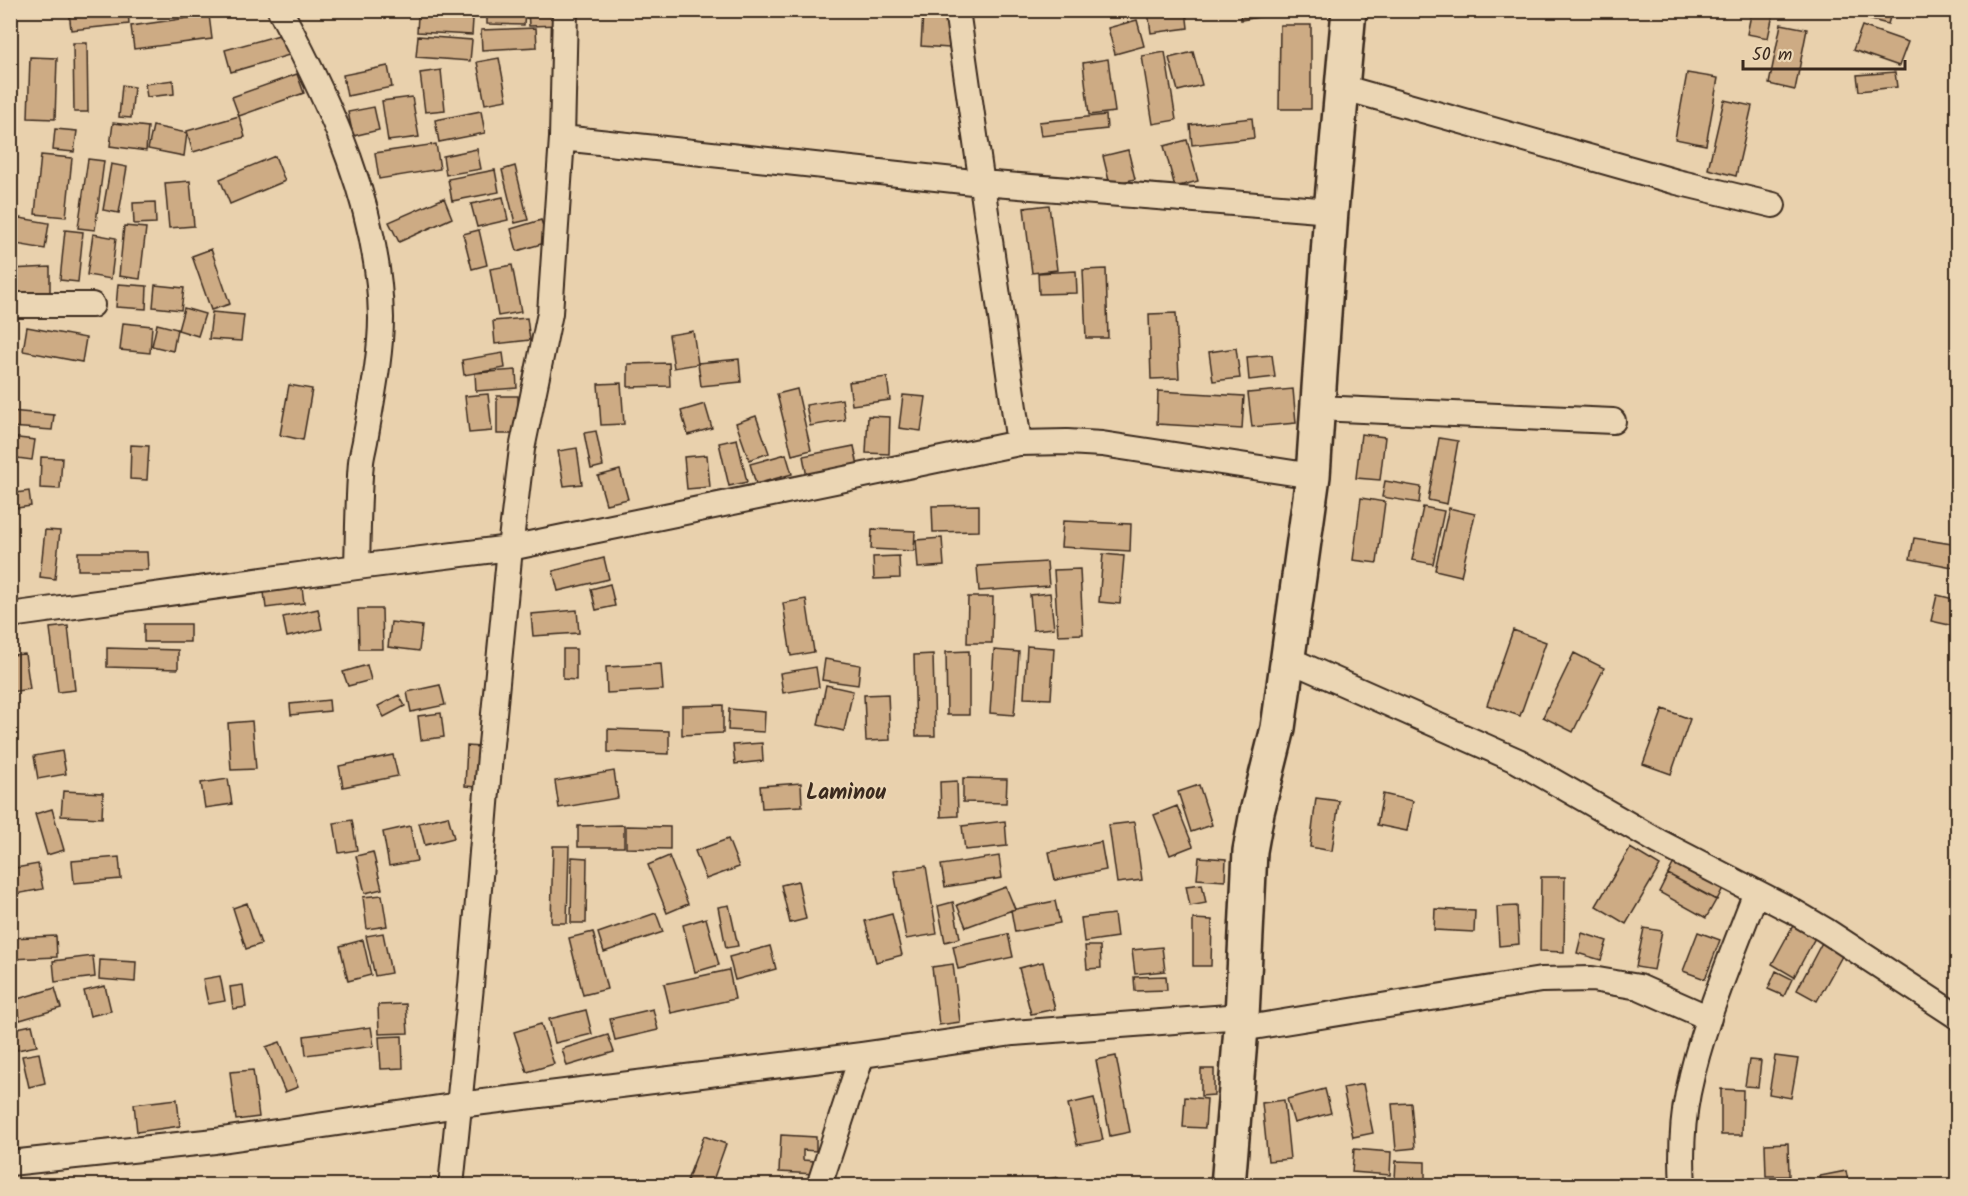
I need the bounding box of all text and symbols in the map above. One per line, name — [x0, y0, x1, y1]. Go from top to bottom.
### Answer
scale bar — [1743, 33, 1905, 71]
text: 50 m — [1752, 41, 1792, 70]
district label: Laminou — [806, 776, 886, 811]

